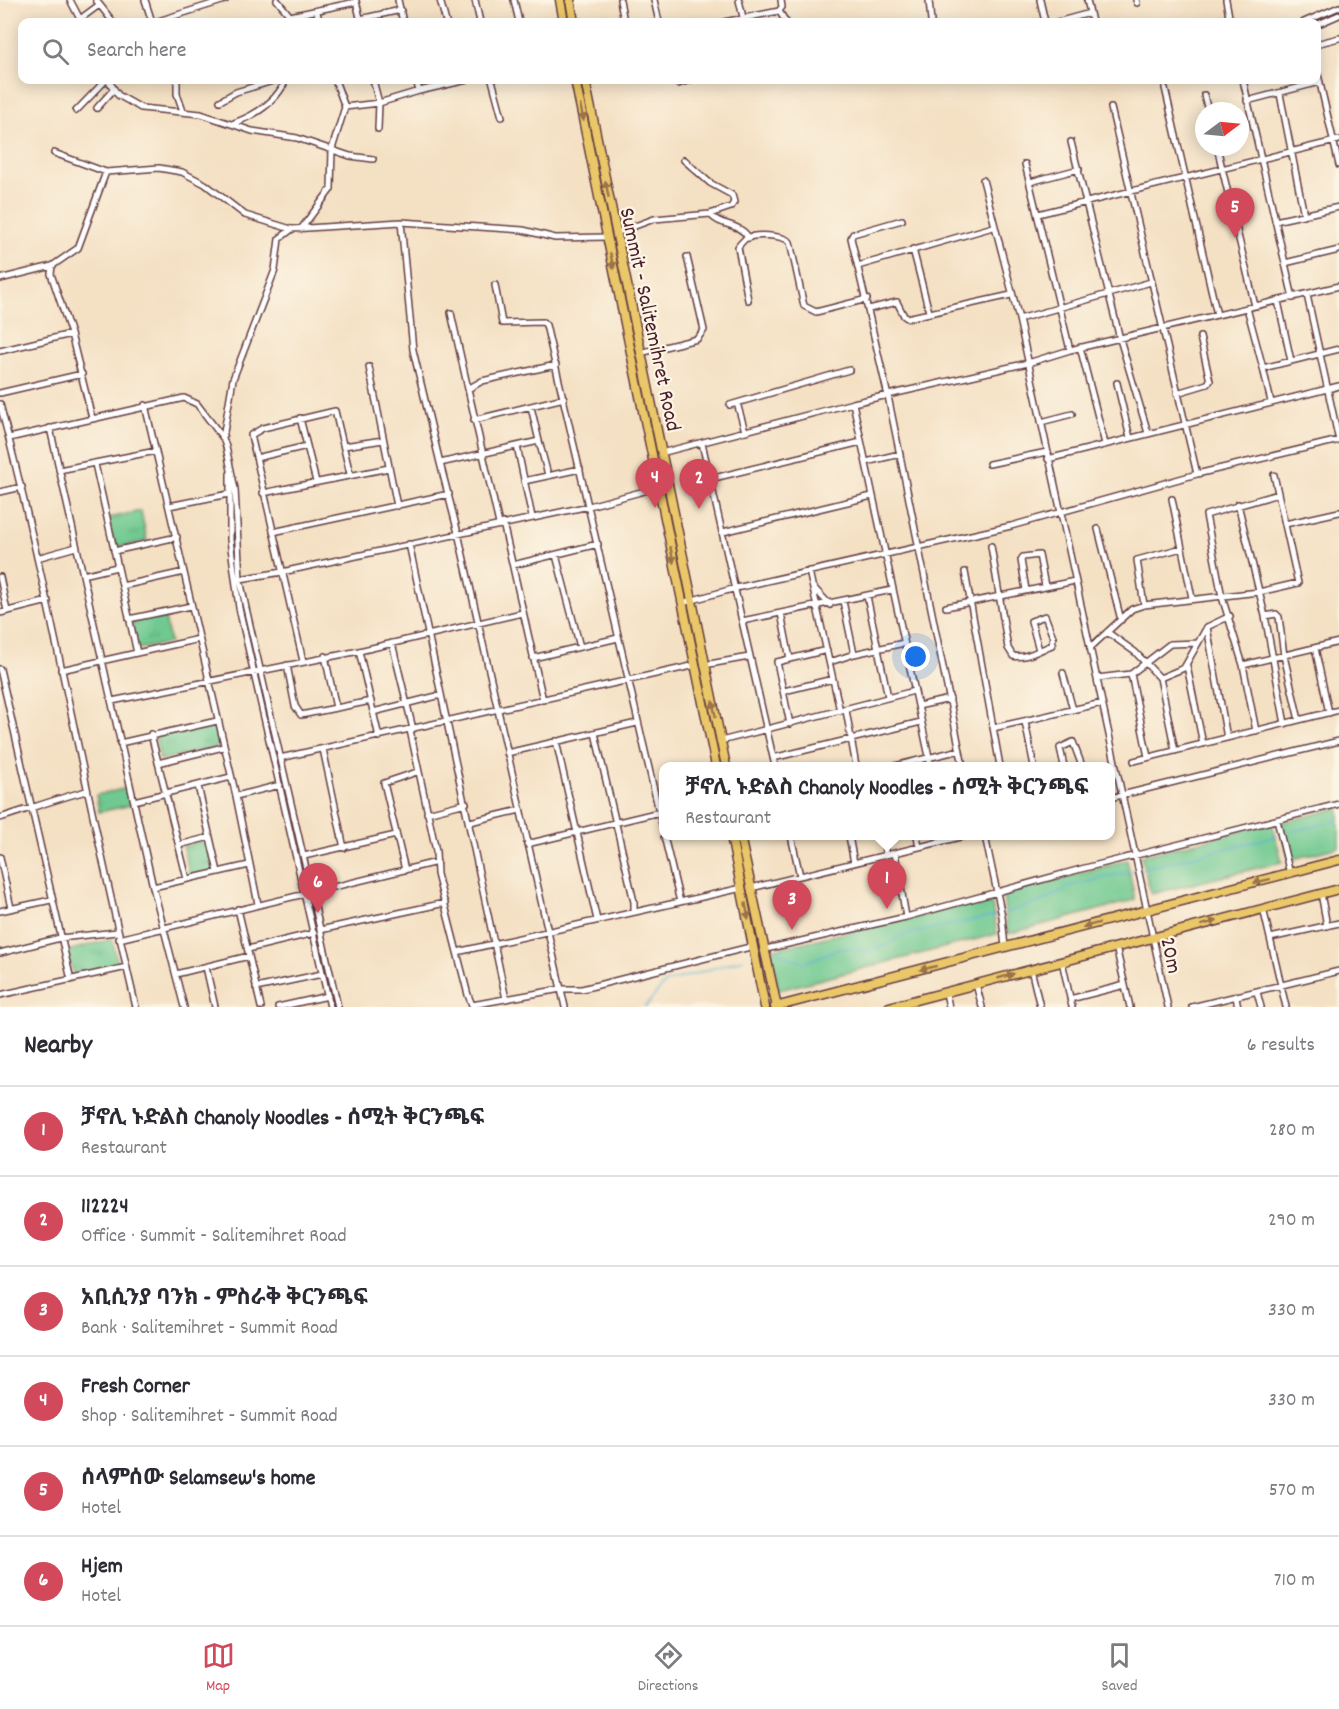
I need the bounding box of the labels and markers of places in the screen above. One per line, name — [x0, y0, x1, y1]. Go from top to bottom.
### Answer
pin: 5 — [1216, 188, 1254, 238]
pin: 4 — [636, 458, 674, 508]
pin: 2 — [680, 460, 718, 509]
pin: 1 — [868, 860, 906, 909]
pin: 6 — [298, 864, 338, 913]
pin: 3 — [772, 880, 812, 930]

